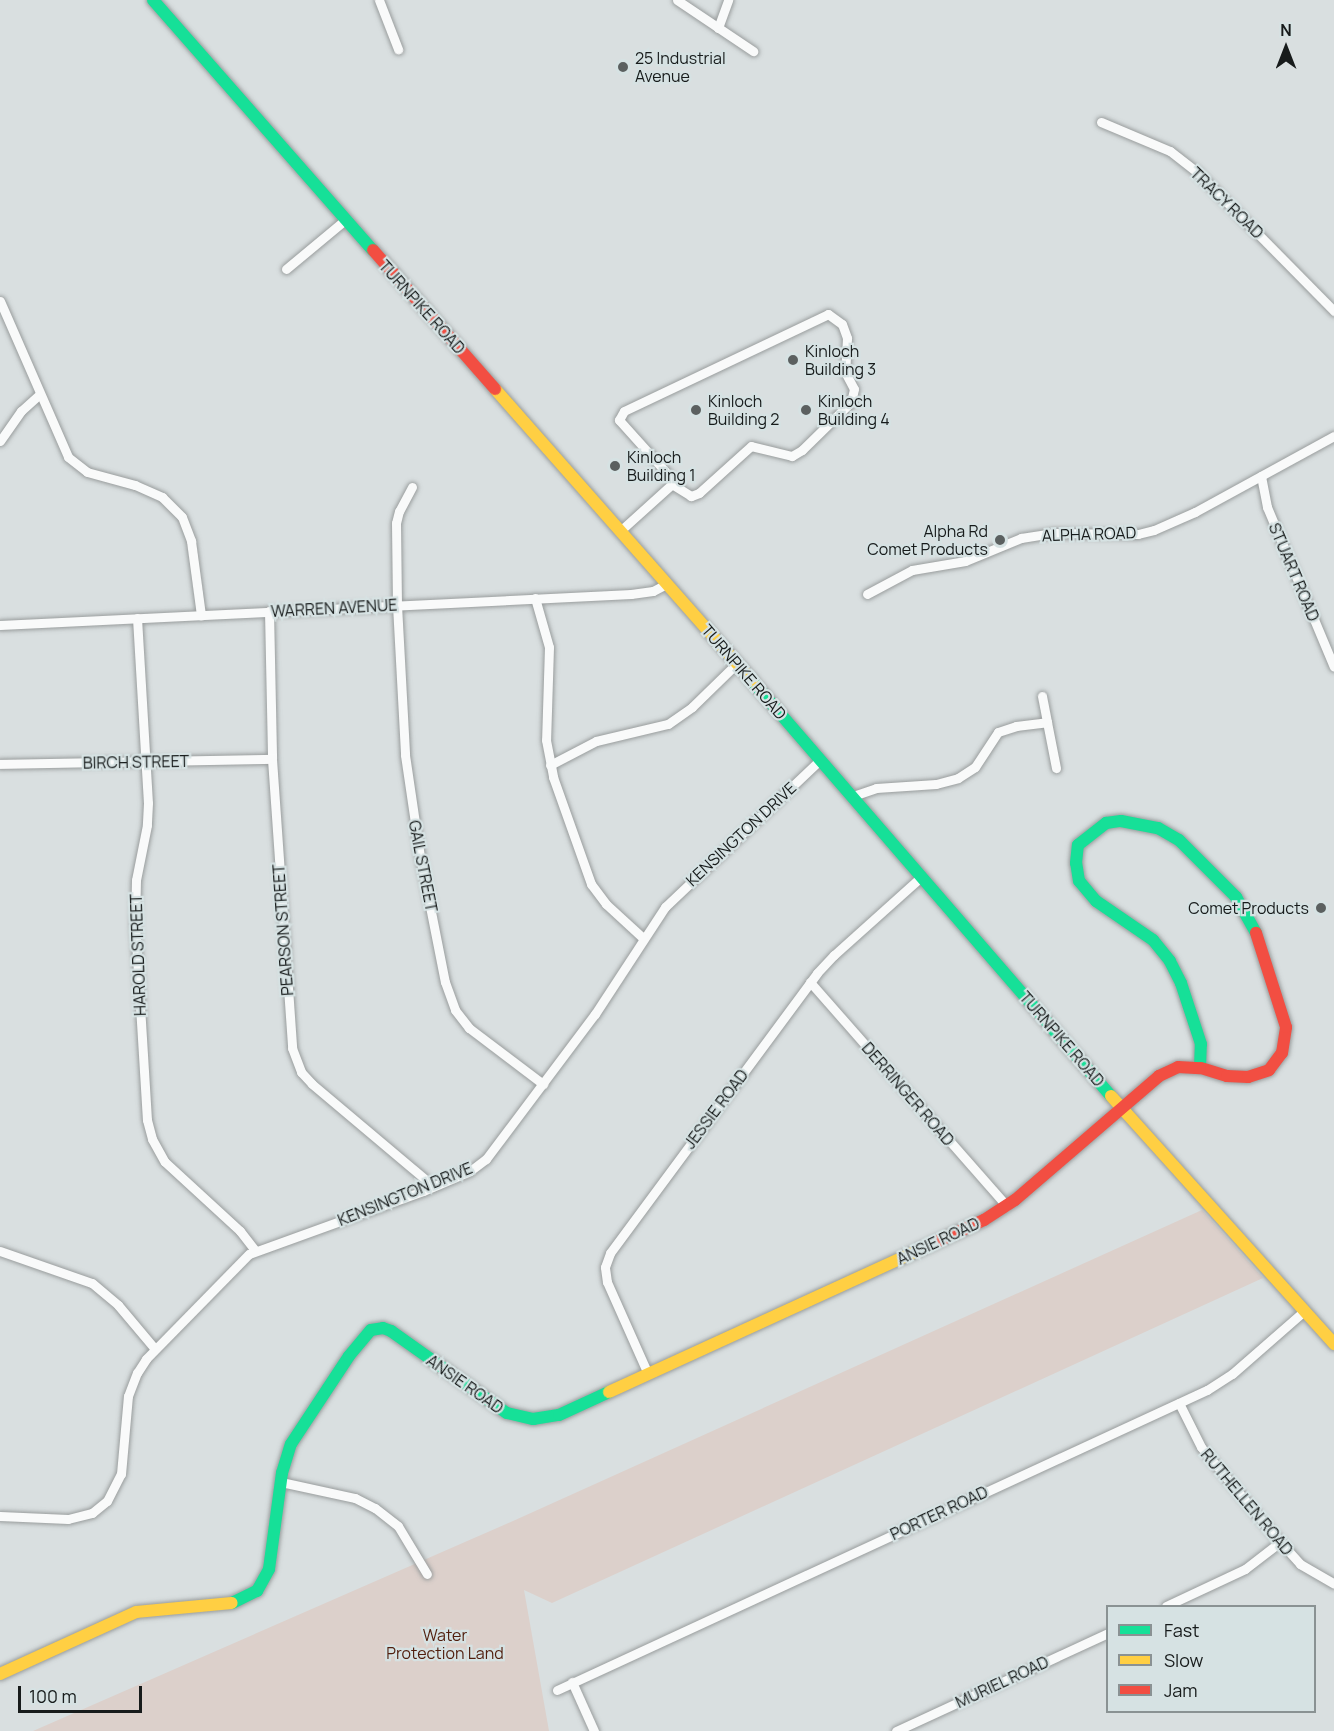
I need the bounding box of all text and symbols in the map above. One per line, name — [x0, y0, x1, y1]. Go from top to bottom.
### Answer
north arrow — [1256, 18, 1316, 78]
text: N — [1280, 19, 1292, 41]
place label: 25 Industrial Avenue — [635, 48, 726, 86]
marker: 25 Industrial Avenue — [616, 60, 630, 74]
street label: TRACY ROAD — [1186, 163, 1268, 243]
street label: TURNPIKE ROAD — [375, 256, 469, 358]
place label: Kinloch Building 3 — [805, 341, 876, 379]
marker: Kinloch Building 3 — [786, 353, 800, 367]
place label: Kinloch Building 2 — [708, 391, 779, 429]
place label: Kinloch Building 4 — [818, 391, 890, 429]
marker: Kinloch Building 2 — [689, 403, 703, 417]
marker: Kinloch Building 4 — [799, 403, 813, 417]
place label: Kinloch Building 1 — [627, 447, 695, 485]
marker: Kinloch Building 1 — [608, 459, 622, 473]
street label: STUART ROAD — [1265, 520, 1323, 624]
place label: Alpha Rd Comet Products — [867, 521, 988, 559]
street label: ALPHA ROAD — [1041, 523, 1137, 545]
marker: Alpha Rd Comet Products — [993, 533, 1007, 547]
street label: WARREN AVENUE — [270, 595, 398, 621]
street label: TURNPIKE ROAD — [698, 621, 790, 723]
street label: BIRCH STREET — [83, 751, 189, 773]
street label: KENSINGTON DRIVE — [682, 778, 800, 890]
street label: GAIL STREET — [405, 818, 441, 914]
street label: PEARSON STREET — [269, 864, 297, 996]
street label: HAROLD STREET — [126, 894, 150, 1016]
place label: Comet Products — [1188, 898, 1309, 918]
marker: Comet Products — [1314, 901, 1328, 915]
street label: TURNPIKE ROAD — [1016, 988, 1108, 1090]
street label: DERRINGER ROAD — [858, 1038, 958, 1150]
street label: JESSIE ROAD — [680, 1066, 752, 1152]
street label: KENSINGTON DRIVE — [335, 1158, 475, 1230]
street label: ANSIE ROAD — [894, 1213, 982, 1269]
street label: ANSIE ROAD — [423, 1351, 507, 1417]
street label: RUTHELLEN ROAD — [1197, 1445, 1297, 1559]
street label: PORTER ROAD — [887, 1482, 991, 1544]
legend — [1106, 1605, 1316, 1713]
text: Fast — [1164, 1618, 1199, 1642]
park label: Water Protection Land — [386, 1625, 504, 1663]
text: Slow — [1164, 1648, 1203, 1672]
street label: MURIEL ROAD — [952, 1652, 1052, 1712]
scale bar — [21, 1674, 146, 1712]
text: Jam — [1164, 1678, 1198, 1702]
text: 100 m — [29, 1684, 77, 1708]

